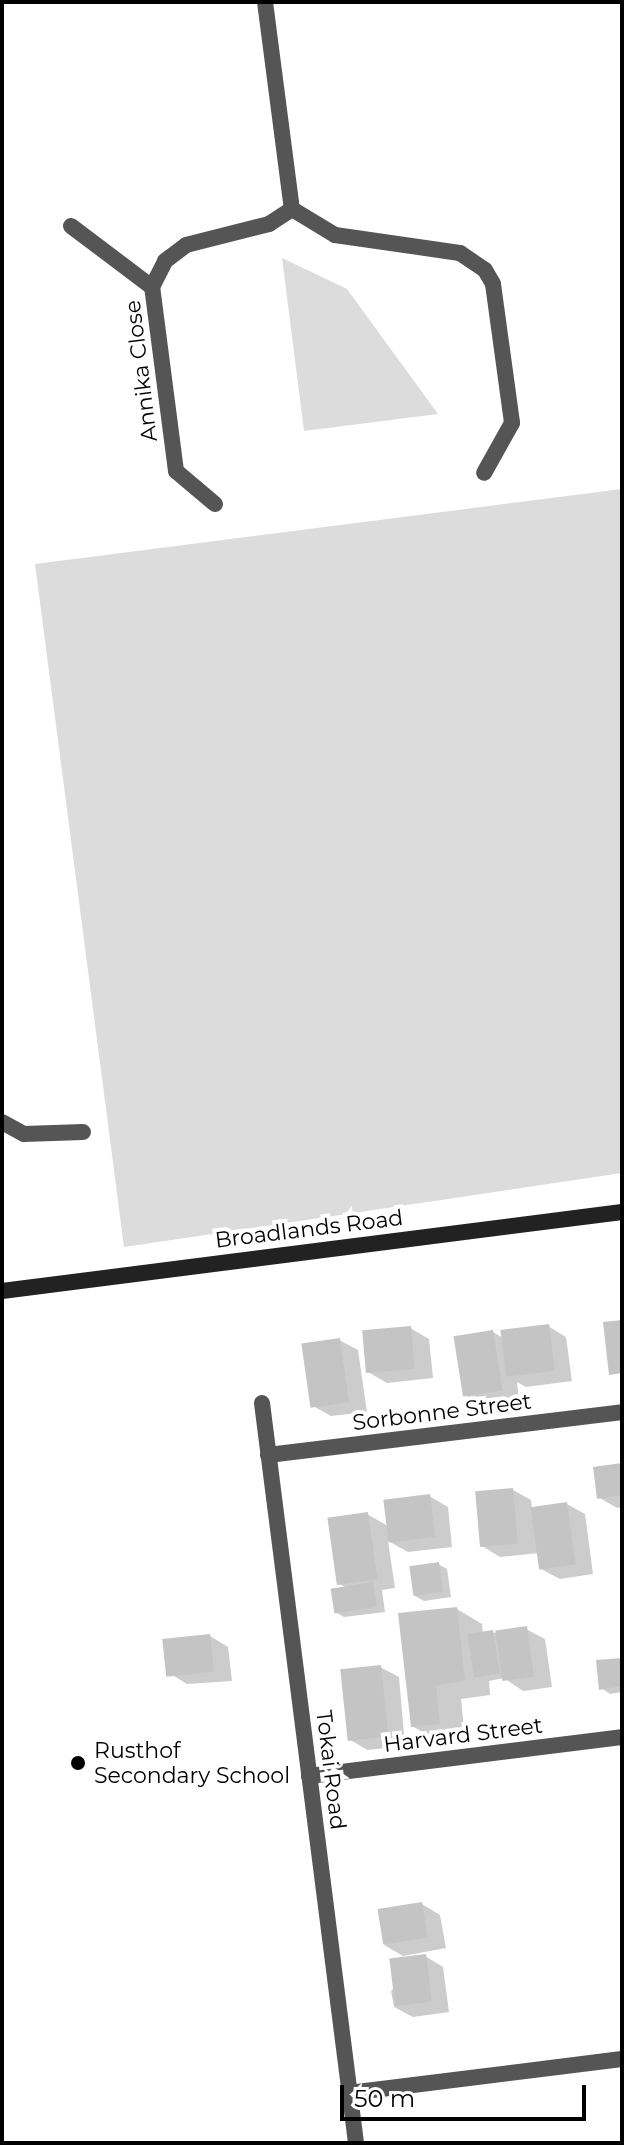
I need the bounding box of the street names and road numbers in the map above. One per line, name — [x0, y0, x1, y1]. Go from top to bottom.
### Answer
street label: Annika Close — [119, 299, 163, 443]
street label: Broadlands Road — [213, 1204, 405, 1254]
street label: Sorbonne Street — [351, 1388, 533, 1436]
street label: Tokai Road — [311, 1709, 351, 1831]
street label: Harvard Street — [382, 1712, 544, 1758]

